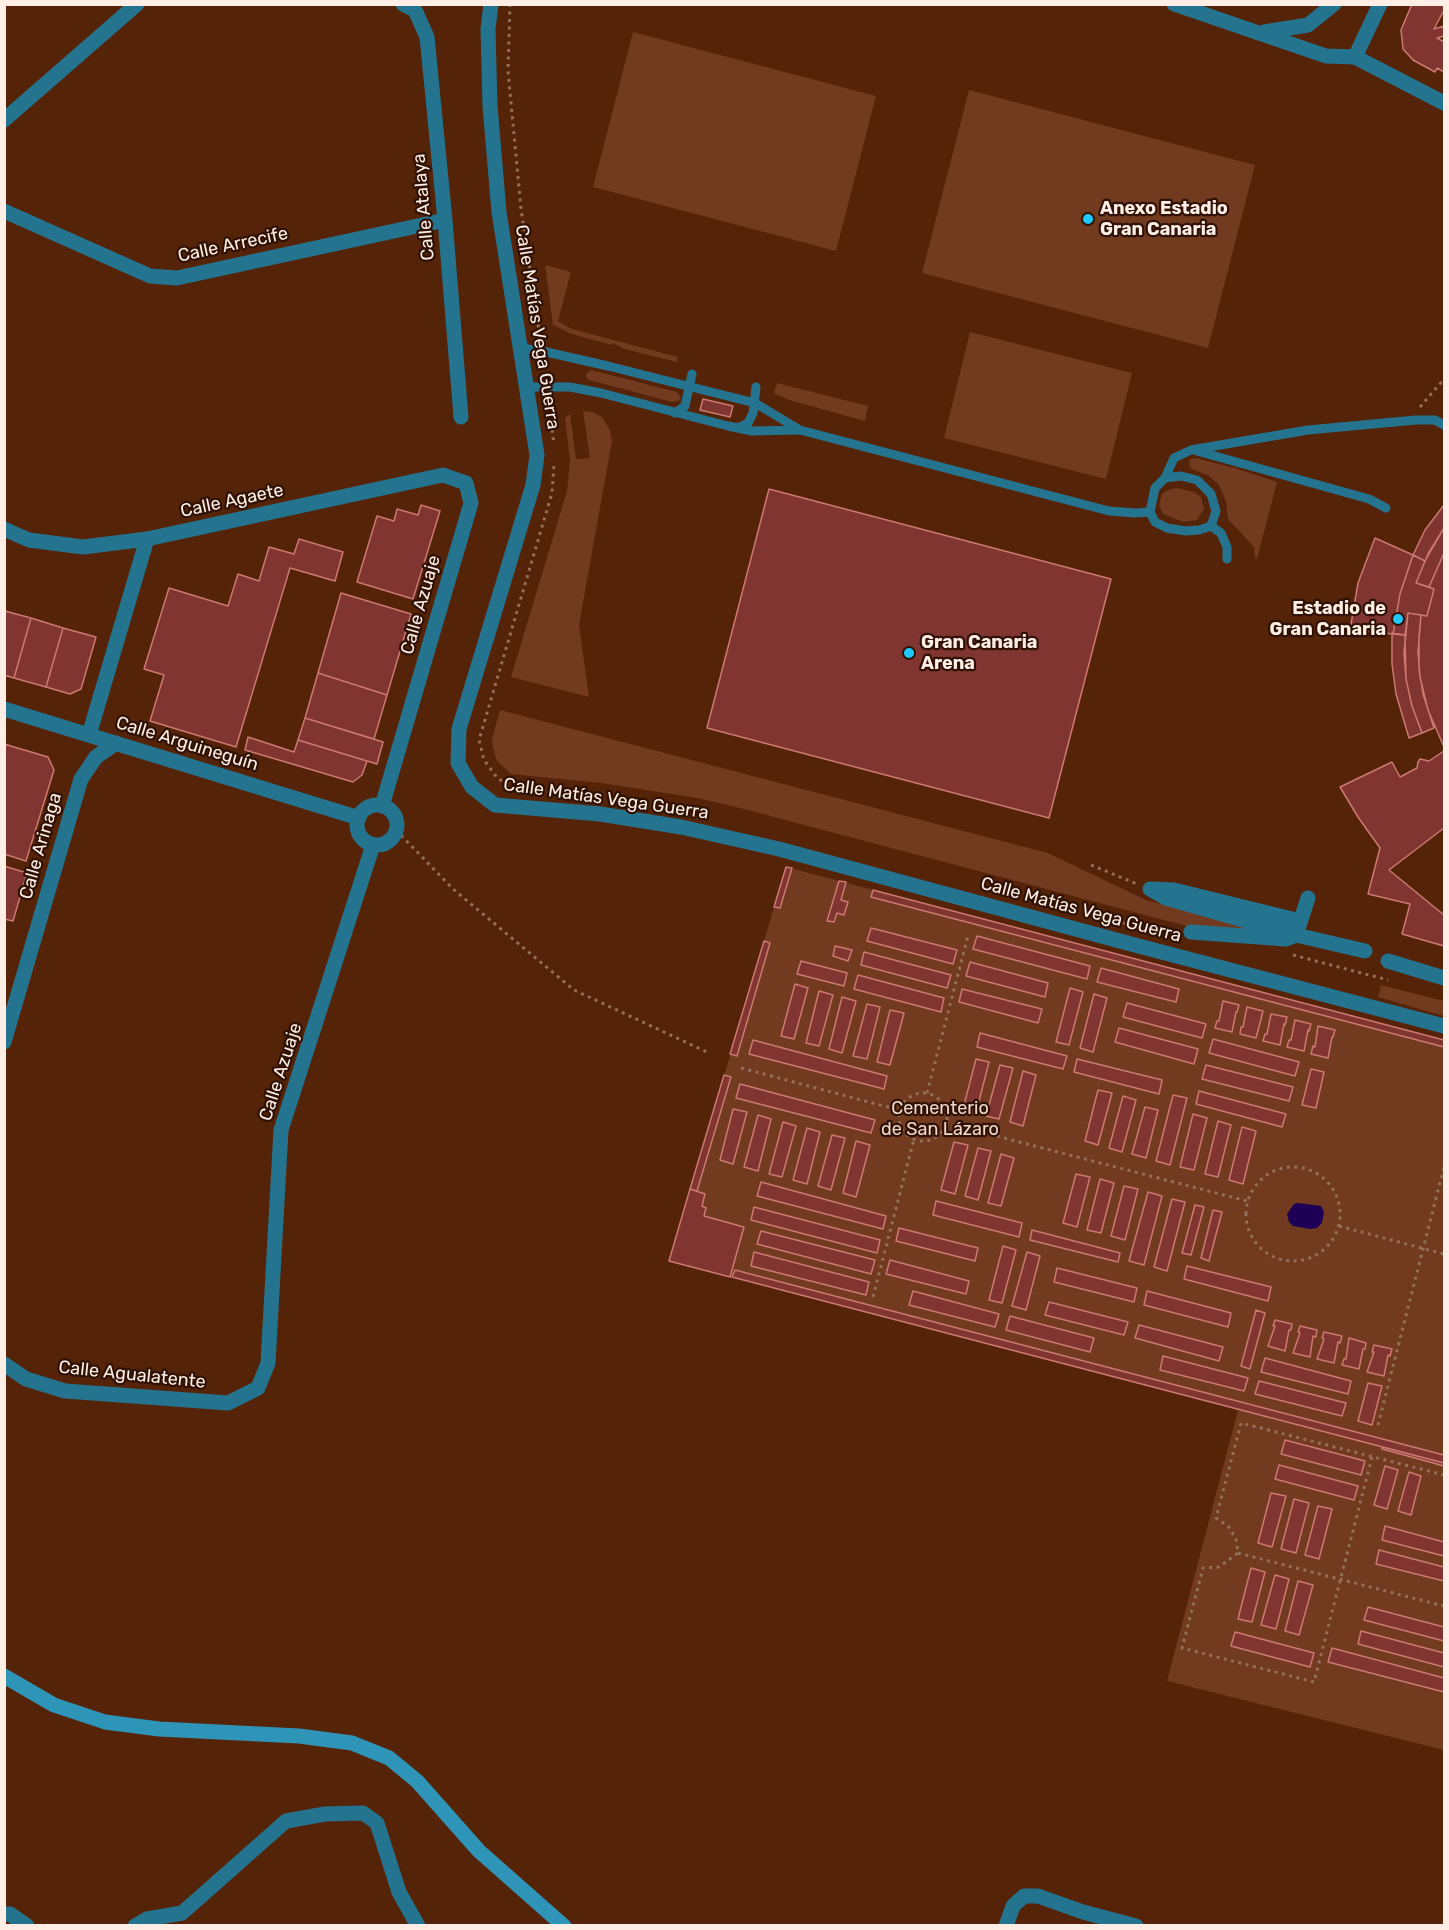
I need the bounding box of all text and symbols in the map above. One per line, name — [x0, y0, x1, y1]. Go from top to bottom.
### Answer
street label: Calle Atalaya — [409, 153, 439, 261]
place label: Anexo Estadio Gran Canaria — [1100, 198, 1228, 240]
marker: Anexo Estadio Gran Canaria — [1081, 212, 1095, 226]
street label: Calle Arrecife — [176, 223, 290, 267]
street label: Calle Matías Vega Guerra — [510, 223, 564, 431]
street label: Calle Agaete — [178, 480, 286, 522]
street label: Calle Azuaje — [397, 553, 445, 657]
place label: Estadio de Gran Canaria — [1270, 598, 1386, 640]
marker: Estadio de Gran Canaria — [1391, 612, 1405, 626]
place label: Gran Canaria Arena — [921, 632, 1037, 674]
marker: Gran Canaria Arena — [902, 646, 916, 660]
street label: Calle Arguineguín — [113, 712, 261, 776]
street label: Calle Matías Vega Guerra — [502, 774, 710, 824]
street label: Calle Arinaga — [15, 790, 67, 902]
street label: Calle Matías Vega Guerra — [978, 873, 1184, 947]
street label: Calle Azuaje — [255, 1020, 307, 1124]
park label: Cementerio de San Lázaro — [881, 1098, 999, 1140]
street label: Calle Agualatente — [57, 1357, 207, 1393]

